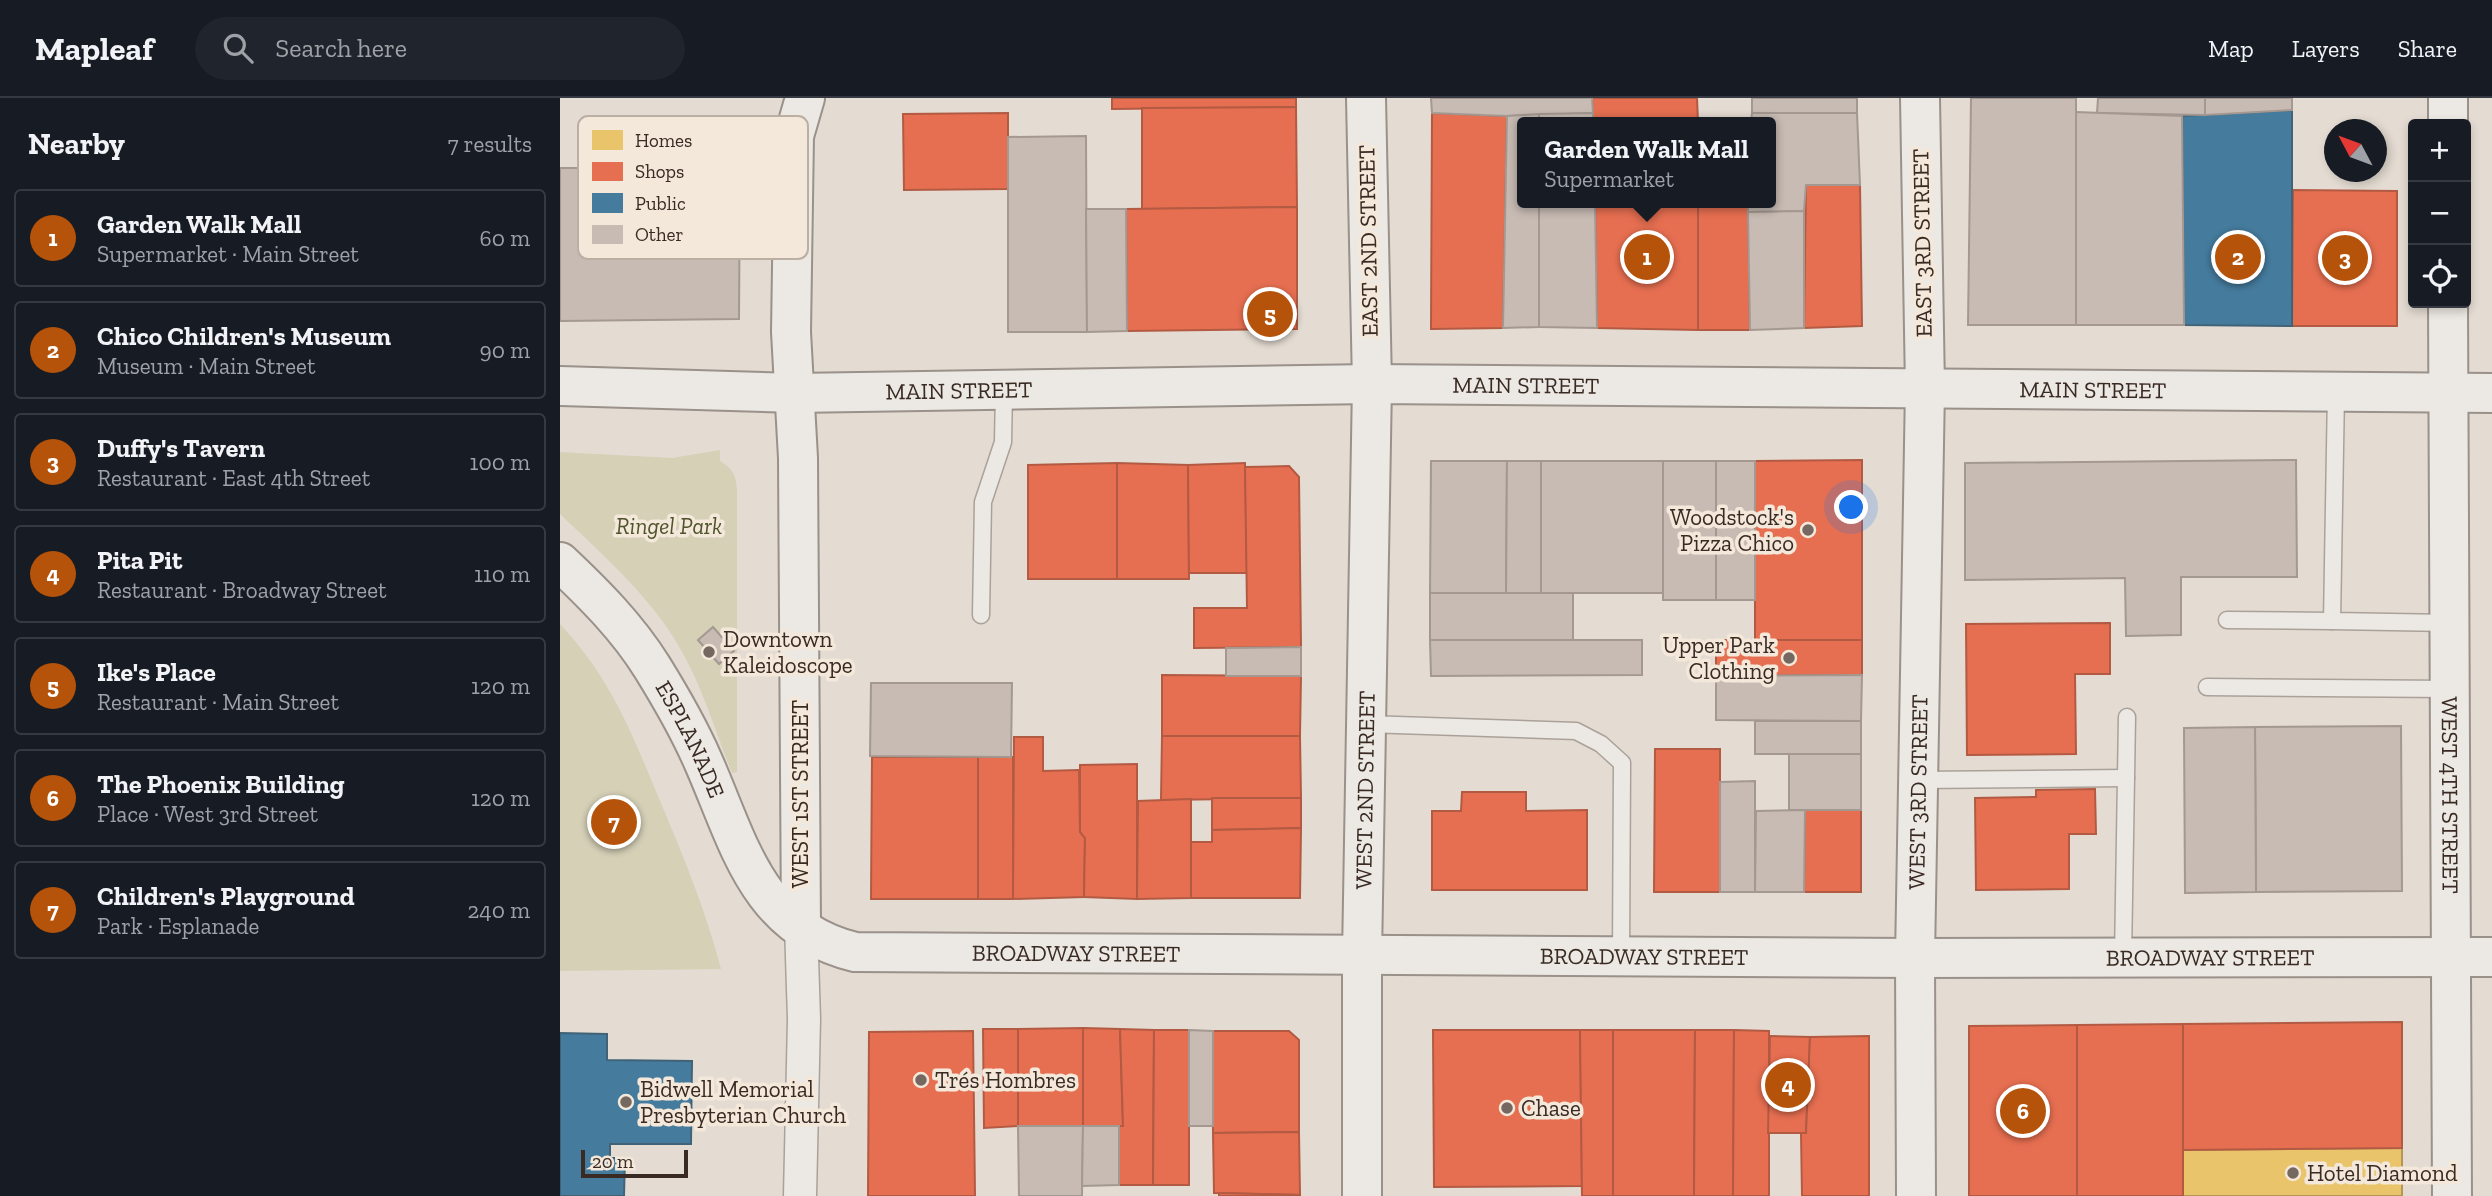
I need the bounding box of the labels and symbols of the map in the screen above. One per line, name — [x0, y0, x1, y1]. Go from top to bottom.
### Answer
legend — [578, 116, 808, 259]
north arrow — [2324, 119, 2387, 182]
text: Homes — [635, 129, 692, 152]
street label: EAST 2ND STREET — [1352, 145, 1384, 337]
street label: EAST 3RD STREET — [1906, 148, 1938, 338]
text: Shops — [635, 160, 684, 183]
text: Public — [635, 192, 686, 215]
text: Other — [635, 223, 683, 246]
pin: 1 — [1624, 231, 1670, 283]
pin: 2 — [2215, 231, 2261, 283]
pin: 3 — [2322, 232, 2368, 284]
pin: 5 — [1247, 288, 1293, 340]
street label: MAIN STREET — [1452, 371, 1599, 400]
street label: MAIN STREET — [885, 375, 1033, 406]
street label: MAIN STREET — [2019, 375, 2166, 404]
your location — [1834, 490, 1868, 524]
place label: Woodstock's Pizza Chico — [1670, 503, 1794, 557]
park label: Ringel Park — [616, 512, 722, 540]
marker: Woodstock's Pizza Chico — [1800, 522, 1816, 538]
place label: Downtown Kaleidoscope — [723, 625, 853, 679]
place label: Upper Park Clothing — [1663, 631, 1775, 685]
marker: Downtown Kaleidoscope — [701, 644, 717, 660]
marker: Upper Park Clothing — [1781, 650, 1797, 666]
street label: ESPLANADE — [650, 676, 731, 802]
street label: WEST 2ND STREET — [1349, 690, 1381, 890]
street label: WEST 3RD STREET — [1902, 694, 1934, 890]
street label: WEST 4TH STREET — [2436, 696, 2465, 894]
street label: WEST 1ST STREET — [786, 700, 814, 888]
pin: 7 — [591, 796, 637, 848]
street label: BROADWAY STREET — [972, 939, 1180, 968]
street label: BROADWAY STREET — [1540, 942, 1748, 971]
street label: BROADWAY STREET — [2106, 943, 2314, 972]
pin: 4 — [1765, 1059, 1811, 1111]
place label: Trés Hombres — [935, 1066, 1076, 1094]
marker: Trés Hombres — [913, 1072, 929, 1088]
place label: Bidwell Memorial Presbyterian Church — [640, 1075, 846, 1129]
pin: 6 — [2000, 1085, 2046, 1137]
marker: Bidwell Memorial Presbyterian Church — [618, 1094, 634, 1110]
place label: Chase — [1521, 1094, 1581, 1122]
marker: Chase — [1499, 1100, 1515, 1116]
scale bar — [581, 1147, 688, 1179]
place label: Hotel Diamond — [2307, 1159, 2458, 1187]
marker: Hotel Diamond — [2285, 1165, 2301, 1181]

